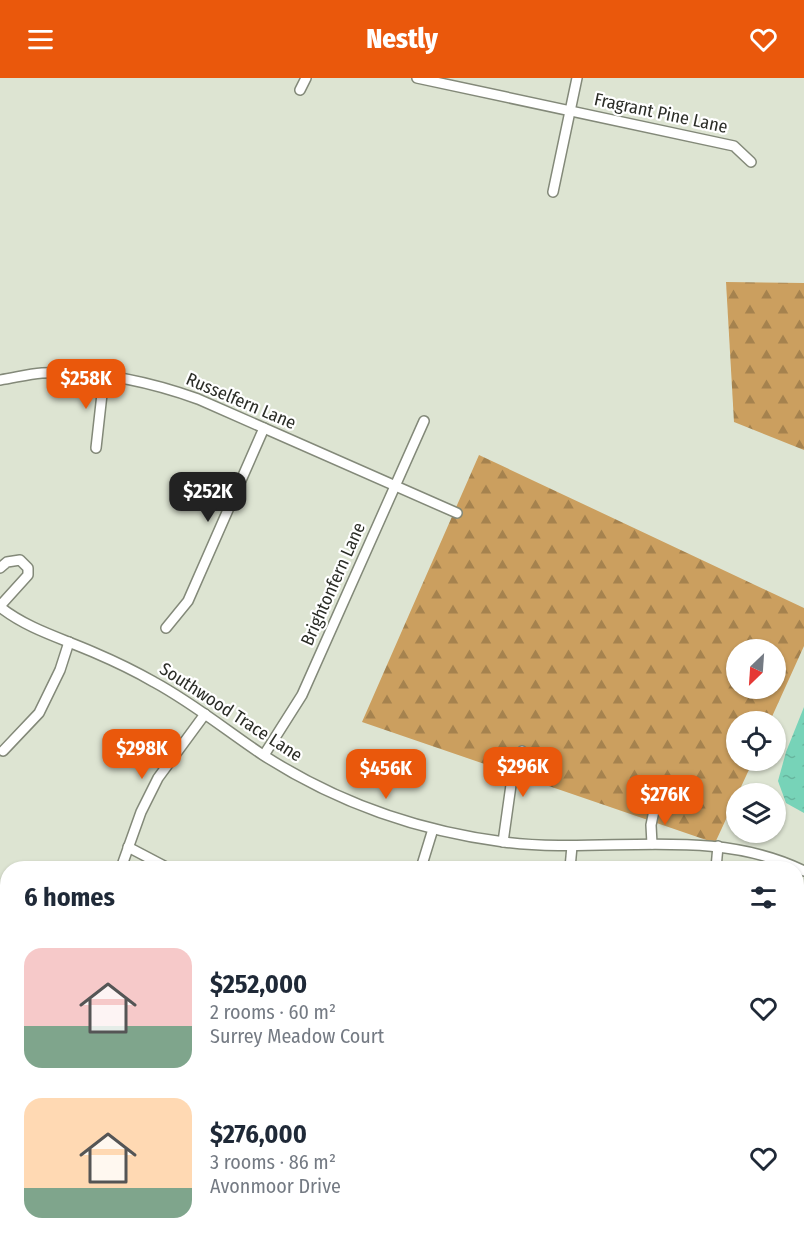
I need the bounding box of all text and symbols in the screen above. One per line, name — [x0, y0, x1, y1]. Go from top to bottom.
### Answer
icon: menu — [24, 23, 57, 56]
text: Nestly — [366, 23, 438, 55]
icon: heart — [747, 23, 780, 56]
street label: Fragrant Pine Lane — [592, 88, 730, 138]
pin: $258K — [44, 359, 128, 410]
text: $258K — [60, 366, 112, 390]
street label: Russelfern Lane — [183, 368, 299, 434]
pin: $252K — [166, 472, 250, 523]
text: $252K — [183, 479, 233, 503]
street label: Brightonfern Lane — [296, 519, 370, 649]
north arrow — [726, 639, 786, 699]
map controls — [726, 639, 786, 843]
street label: Southwood Trace Lane — [156, 658, 307, 766]
button: locate — [726, 711, 786, 771]
pin: $298K — [100, 729, 184, 780]
text: $298K — [116, 736, 168, 760]
pin: $296K — [481, 747, 565, 798]
pin: $456K — [344, 749, 428, 800]
text: $296K — [497, 754, 549, 778]
text: $456K — [360, 756, 412, 780]
pin: $276K — [623, 775, 707, 826]
text: $276K — [640, 782, 690, 806]
button: layers — [726, 783, 786, 843]
icon: filters — [747, 881, 780, 914]
text: 6 homes — [24, 882, 115, 913]
text: $252,000 — [210, 969, 307, 1000]
icon: home — [72, 972, 144, 1044]
icon: heart — [747, 992, 780, 1025]
text: 2 rooms · 60 m² — [210, 1000, 336, 1024]
text: Surrey Meadow Court — [210, 1024, 384, 1048]
text: $276,000 — [210, 1119, 307, 1150]
icon: home — [72, 1122, 144, 1194]
icon: heart — [747, 1142, 780, 1175]
text: 3 rooms · 86 m² — [210, 1150, 336, 1174]
text: Avonmoor Drive — [210, 1174, 341, 1198]

